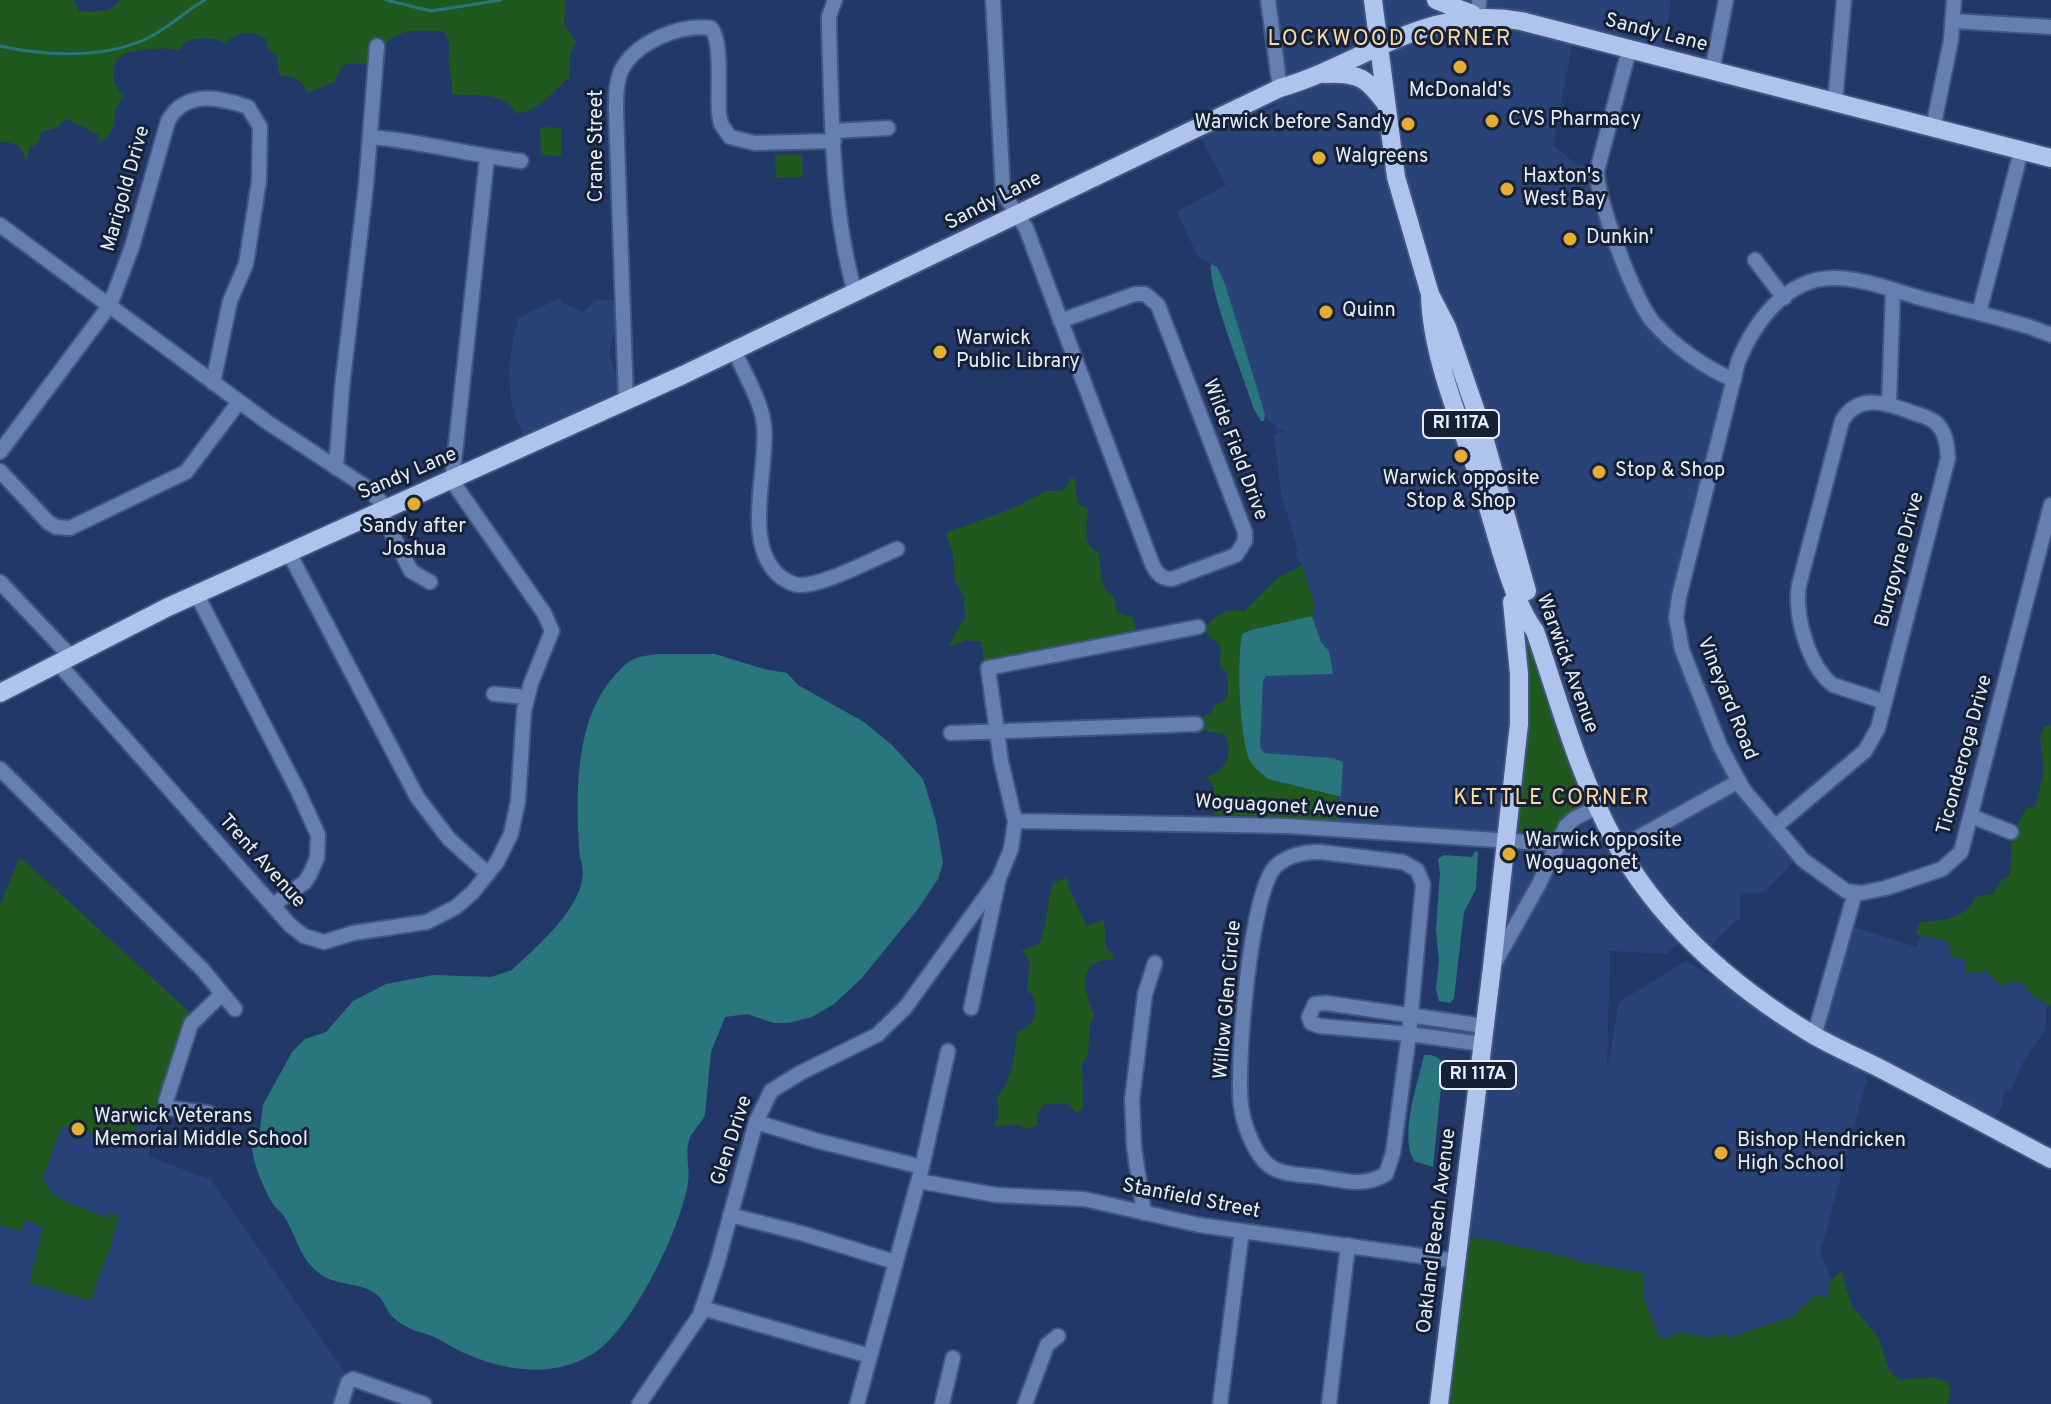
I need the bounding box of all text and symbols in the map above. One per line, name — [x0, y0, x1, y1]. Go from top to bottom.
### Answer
street label: Sandy Lane — [1602, 10, 1710, 58]
district label: LOCKWOOD CORNER — [1268, 28, 1512, 54]
marker: McDonald's — [1451, 58, 1469, 76]
place label: McDonald's — [1409, 80, 1511, 104]
street label: Crane Street — [586, 89, 610, 203]
place label: CVS Pharmacy — [1508, 109, 1641, 133]
place label: Warwick before Sandy — [1194, 112, 1392, 136]
marker: CVS Pharmacy — [1483, 112, 1501, 130]
marker: Warwick before Sandy — [1399, 115, 1417, 133]
street label: Marigold Drive — [98, 123, 156, 255]
place label: Walgreens — [1335, 146, 1428, 170]
marker: Walgreens — [1310, 149, 1328, 167]
place label: Haxton's West Bay — [1523, 166, 1606, 213]
street label: Sandy Lane — [942, 167, 1046, 237]
marker: Haxton's West Bay — [1498, 180, 1516, 198]
place label: Dunkin' — [1586, 227, 1654, 251]
marker: Dunkin' — [1561, 230, 1579, 248]
place label: Quinn — [1342, 300, 1396, 324]
marker: Quinn — [1317, 303, 1335, 321]
place label: Warwick Public Library — [956, 328, 1080, 375]
marker: Warwick Public Library — [931, 343, 949, 361]
street label: Wilde Field Drive — [1196, 376, 1272, 524]
road number: RI 117A — [1423, 410, 1499, 438]
street label: Sandy Lane — [355, 443, 461, 507]
marker: Warwick opposite Stop & Shop — [1452, 447, 1470, 465]
place label: Stop & Shop — [1615, 460, 1725, 484]
marker: Stop & Shop — [1590, 463, 1608, 481]
place label: Warwick opposite Stop & Shop — [1382, 468, 1540, 515]
street label: Burgoyne Drive — [1871, 490, 1931, 630]
marker: Sandy after Joshua — [405, 495, 423, 513]
place label: Sandy after Joshua — [362, 516, 466, 563]
street label: Warwick Avenue — [1530, 591, 1602, 737]
street label: Vineyard Road — [1690, 634, 1762, 764]
street label: Ticonderoga Drive — [1933, 672, 1999, 838]
district label: KETTLE CORNER — [1453, 787, 1651, 813]
street label: Woguagonet Avenue — [1194, 791, 1380, 825]
street label: Trent Avenue — [213, 810, 309, 914]
place label: Warwick opposite Woguagonet — [1525, 830, 1682, 877]
marker: Warwick opposite Woguagonet — [1500, 845, 1518, 863]
street label: Willow Glen Circle — [1210, 919, 1248, 1081]
road number: RI 117A — [1440, 1061, 1516, 1089]
street label: Glen Drive — [707, 1093, 759, 1189]
place label: Warwick Veterans Memorial Middle School — [94, 1106, 308, 1153]
marker: Warwick Veterans Memorial Middle School — [69, 1120, 87, 1138]
street label: Oakland Beach Avenue — [1414, 1127, 1462, 1335]
place label: Bishop Hendricken High School — [1737, 1130, 1906, 1177]
marker: Bishop Hendricken High School — [1712, 1144, 1730, 1162]
street label: Stanfield Street — [1120, 1175, 1262, 1225]

